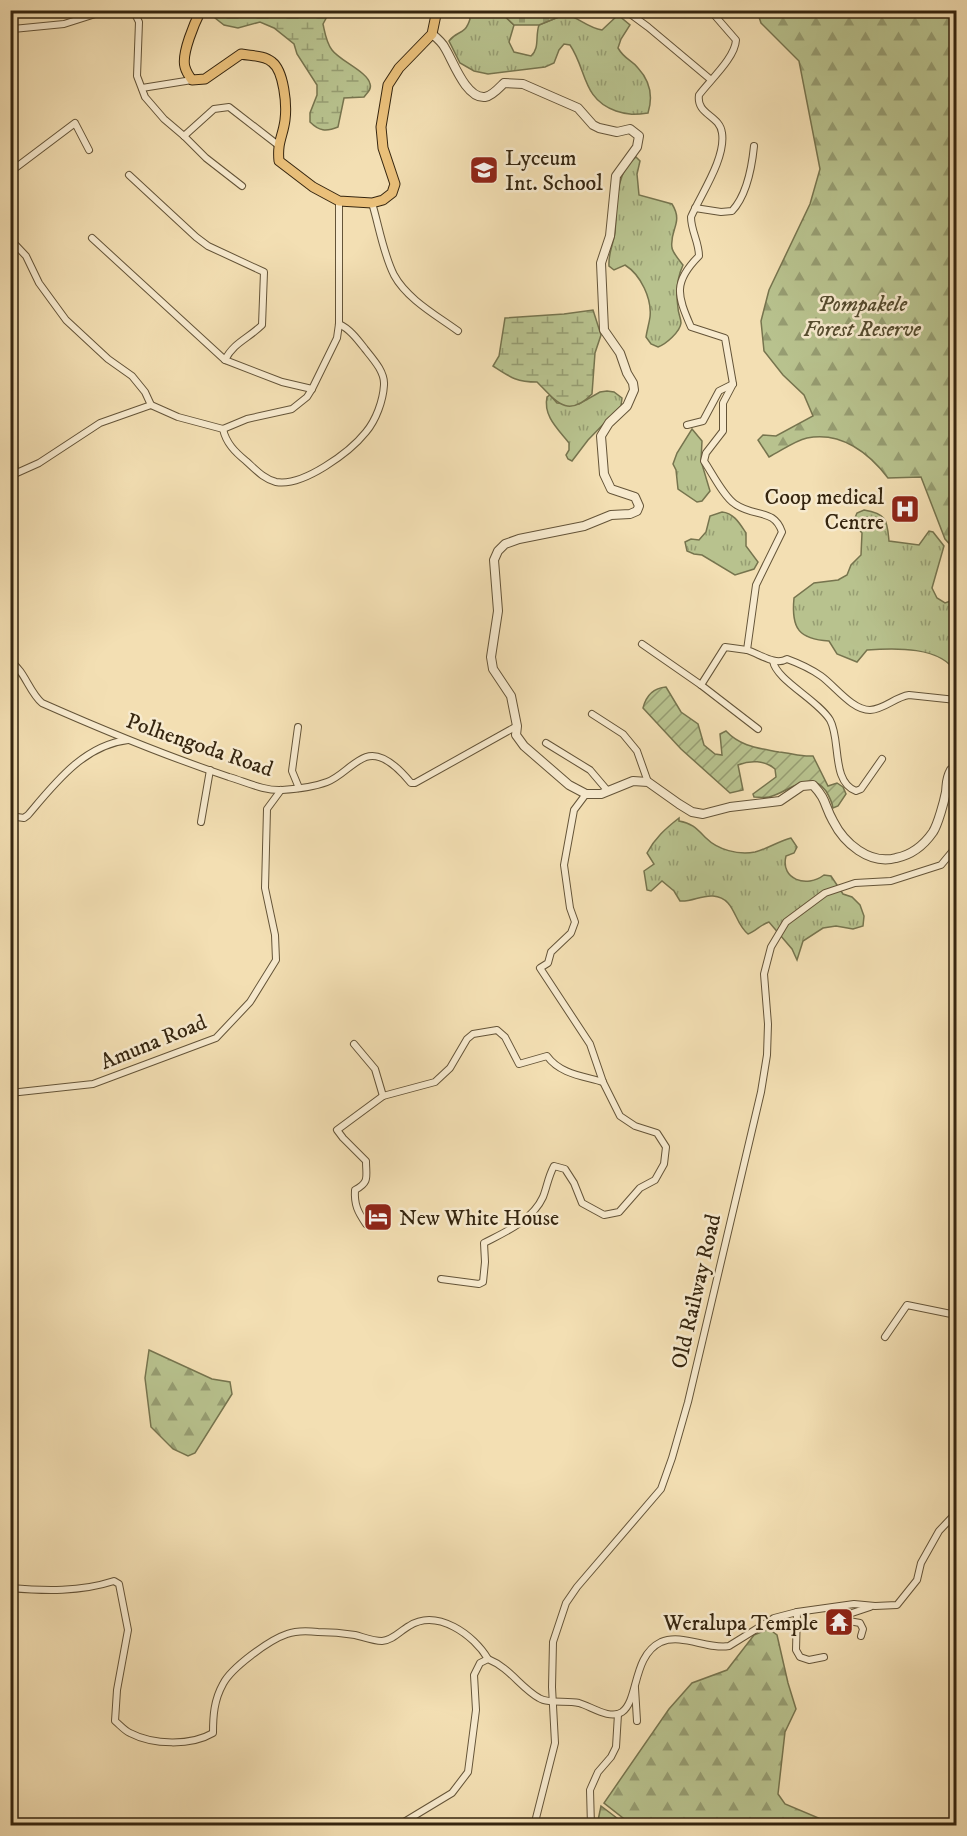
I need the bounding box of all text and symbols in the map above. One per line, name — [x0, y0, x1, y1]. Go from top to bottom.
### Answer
place label: Lyceum Int. School — [505, 145, 603, 197]
school or university icon: Lyceum Int. School — [468, 154, 500, 186]
park label: Pompakele Forest Reserve — [803, 291, 921, 343]
place label: Coop medical Centre — [765, 484, 884, 536]
hospital icon: Coop medical Centre — [889, 493, 921, 525]
street label: Polhengoda Road — [122, 708, 277, 783]
street label: Amuna Road — [97, 1009, 211, 1076]
hotel icon: New White House — [362, 1201, 394, 1233]
place label: New White House — [399, 1205, 559, 1232]
street label: Old Railway Road — [666, 1211, 727, 1371]
temple icon: Weralupa Temple — [823, 1606, 855, 1638]
place label: Weralupa Temple — [662, 1610, 818, 1637]

